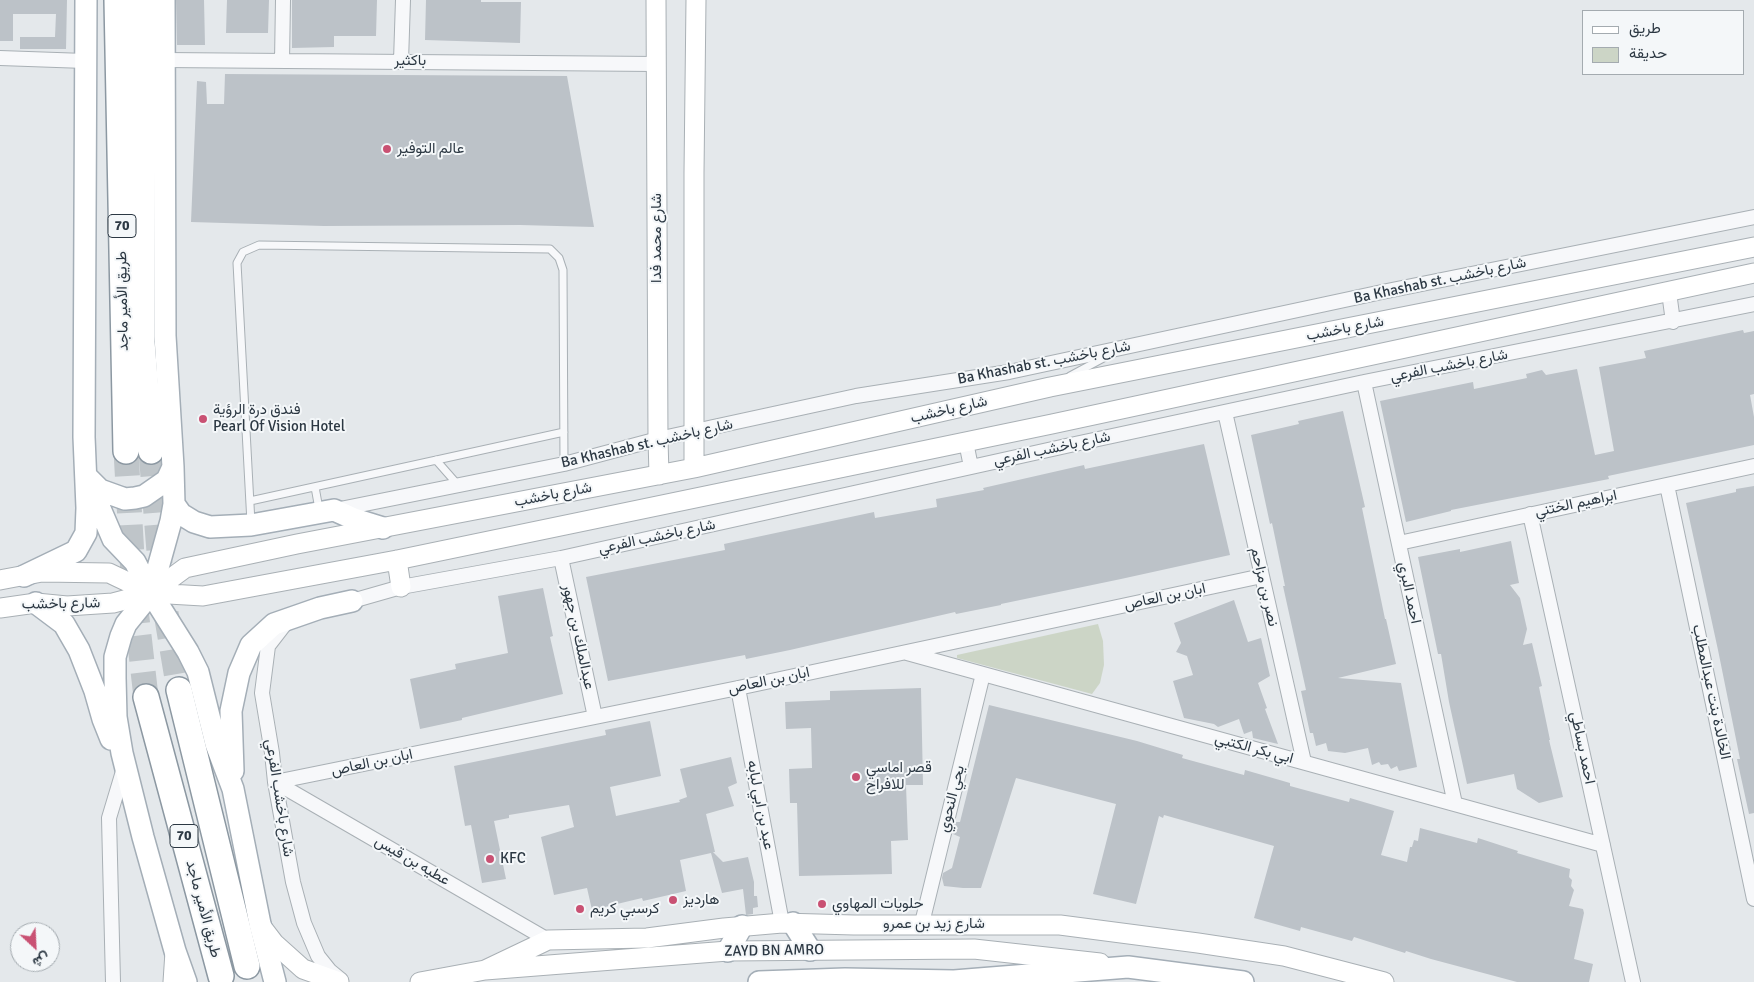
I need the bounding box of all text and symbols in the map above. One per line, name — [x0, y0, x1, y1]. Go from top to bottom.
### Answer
legend — [1582, 10, 1744, 75]
text: طريق — [1629, 19, 1661, 37]
text: حديقة — [1629, 44, 1667, 62]
street label: باكثير — [394, 52, 426, 70]
place label: عالم التوفير — [397, 140, 464, 158]
marker: عالم التوفير — [381, 143, 393, 155]
street label: شارع محمد فدا — [648, 193, 666, 283]
road number: 70 — [108, 215, 136, 238]
street label: طريق الأمير ماجد — [113, 251, 133, 351]
street label: Ba Khashab st. شارع باخشب — [1352, 254, 1528, 308]
street label: شارع باخشب — [1305, 313, 1385, 345]
street label: Ba Khashab st. شارع باخشب — [956, 337, 1132, 389]
street label: شارع باخشب الفرعي — [1389, 346, 1509, 386]
street label: شارع باخشب — [909, 392, 989, 428]
place label: فندق درة الرؤية Pearl Of Vision Hotel — [213, 401, 345, 436]
marker: فندق درة الرؤية Pearl Of Vision Hotel — [197, 413, 209, 425]
street label: Ba Khashab st. شارع باخشب — [559, 415, 735, 473]
street label: شارع باخشب الفرعي — [992, 428, 1112, 470]
street label: شارع باخشب — [513, 479, 593, 511]
street label: ابراهيم الختني — [1533, 487, 1619, 521]
street label: شارع باخشب الفرعي — [597, 516, 717, 558]
street label: نصر بن مزاحم — [1246, 546, 1282, 628]
street label: احمد البري — [1394, 560, 1424, 626]
street label: ابان بن العاص — [1123, 580, 1207, 614]
street label: عبدالملك بن جهور — [558, 583, 598, 691]
street label: شارع باخشب — [22, 594, 100, 614]
street label: الخالدة بنت عبدالمطلب — [1688, 623, 1734, 761]
street label: ابان بن العاص — [727, 664, 811, 698]
street label: احمد بساطي — [1566, 710, 1598, 786]
street label: ابي بكر الكتبي — [1213, 730, 1295, 768]
street label: شارع باخشب الفرعي — [261, 738, 297, 858]
street label: ابان بن العاص — [330, 746, 414, 780]
street label: عبد بن ابي لبابه — [743, 759, 777, 851]
place label: قصر اماسي للافراح — [866, 759, 932, 794]
street label: يحي النحوي — [935, 764, 969, 834]
marker: قصر اماسي للافراح — [850, 771, 862, 783]
road number: 70 — [170, 824, 198, 848]
street label: عطيه بن قيس — [371, 832, 453, 890]
place label: KFC — [500, 850, 526, 868]
marker: KFC — [484, 853, 496, 865]
street label: طريق الأمير ماجد — [181, 858, 225, 960]
place label: هارديز — [683, 891, 719, 909]
marker: هارديز — [667, 894, 679, 906]
place label: حلويات المهاوي — [832, 895, 924, 913]
marker: حلويات المهاوي — [816, 898, 828, 910]
place label: كرسبي كريم — [590, 900, 659, 918]
marker: كرسبي كريم — [574, 903, 586, 915]
street label: شارع زيد بن عمرو — [883, 915, 985, 933]
north arrow — [10, 922, 60, 972]
street label: ZAYD BN AMRO — [724, 941, 824, 961]
text: ش — [30, 949, 52, 971]

